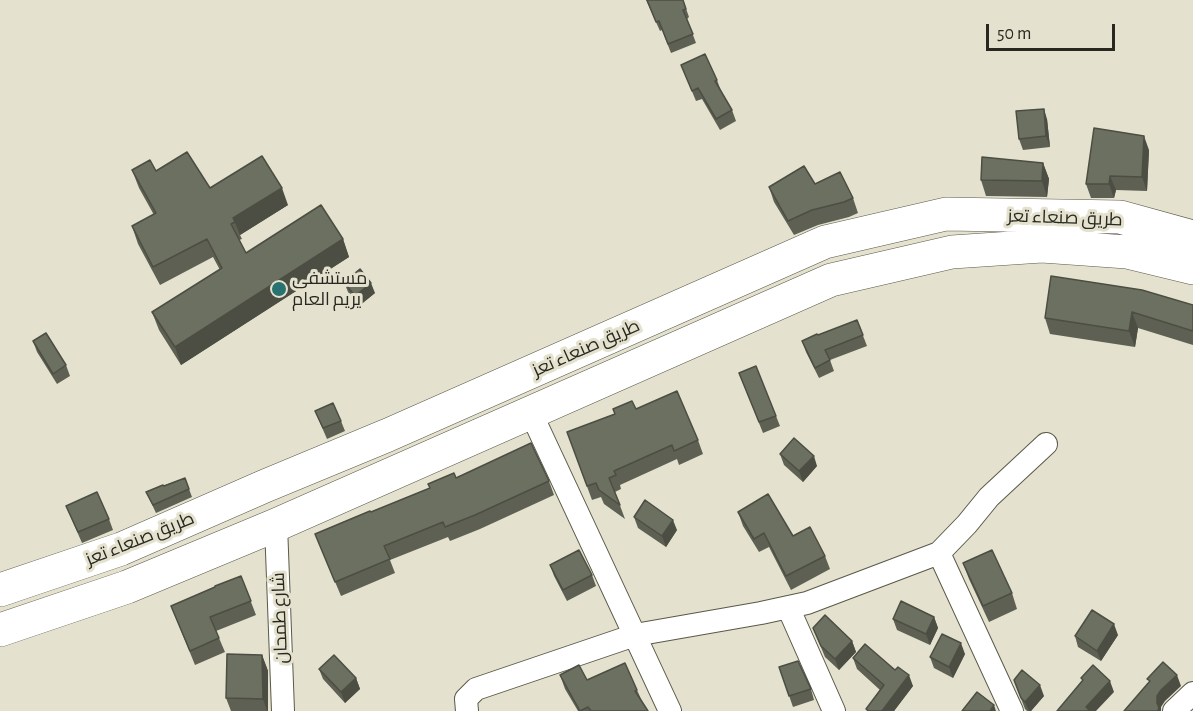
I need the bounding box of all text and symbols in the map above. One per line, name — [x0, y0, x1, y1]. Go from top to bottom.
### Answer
scale bar — [989, 12, 1118, 50]
text: 50 m — [997, 25, 1031, 43]
street label: طريق صنعاء تعز — [1007, 205, 1123, 231]
place label: مستشفى يريم العام — [292, 268, 367, 310]
marker: مستشفى يريم العام — [270, 280, 288, 298]
street label: طريق صنعاء تعز — [529, 315, 643, 381]
street label: طريق صنعاء تعز — [82, 507, 198, 571]
street label: شارع طمحان — [268, 572, 292, 664]

